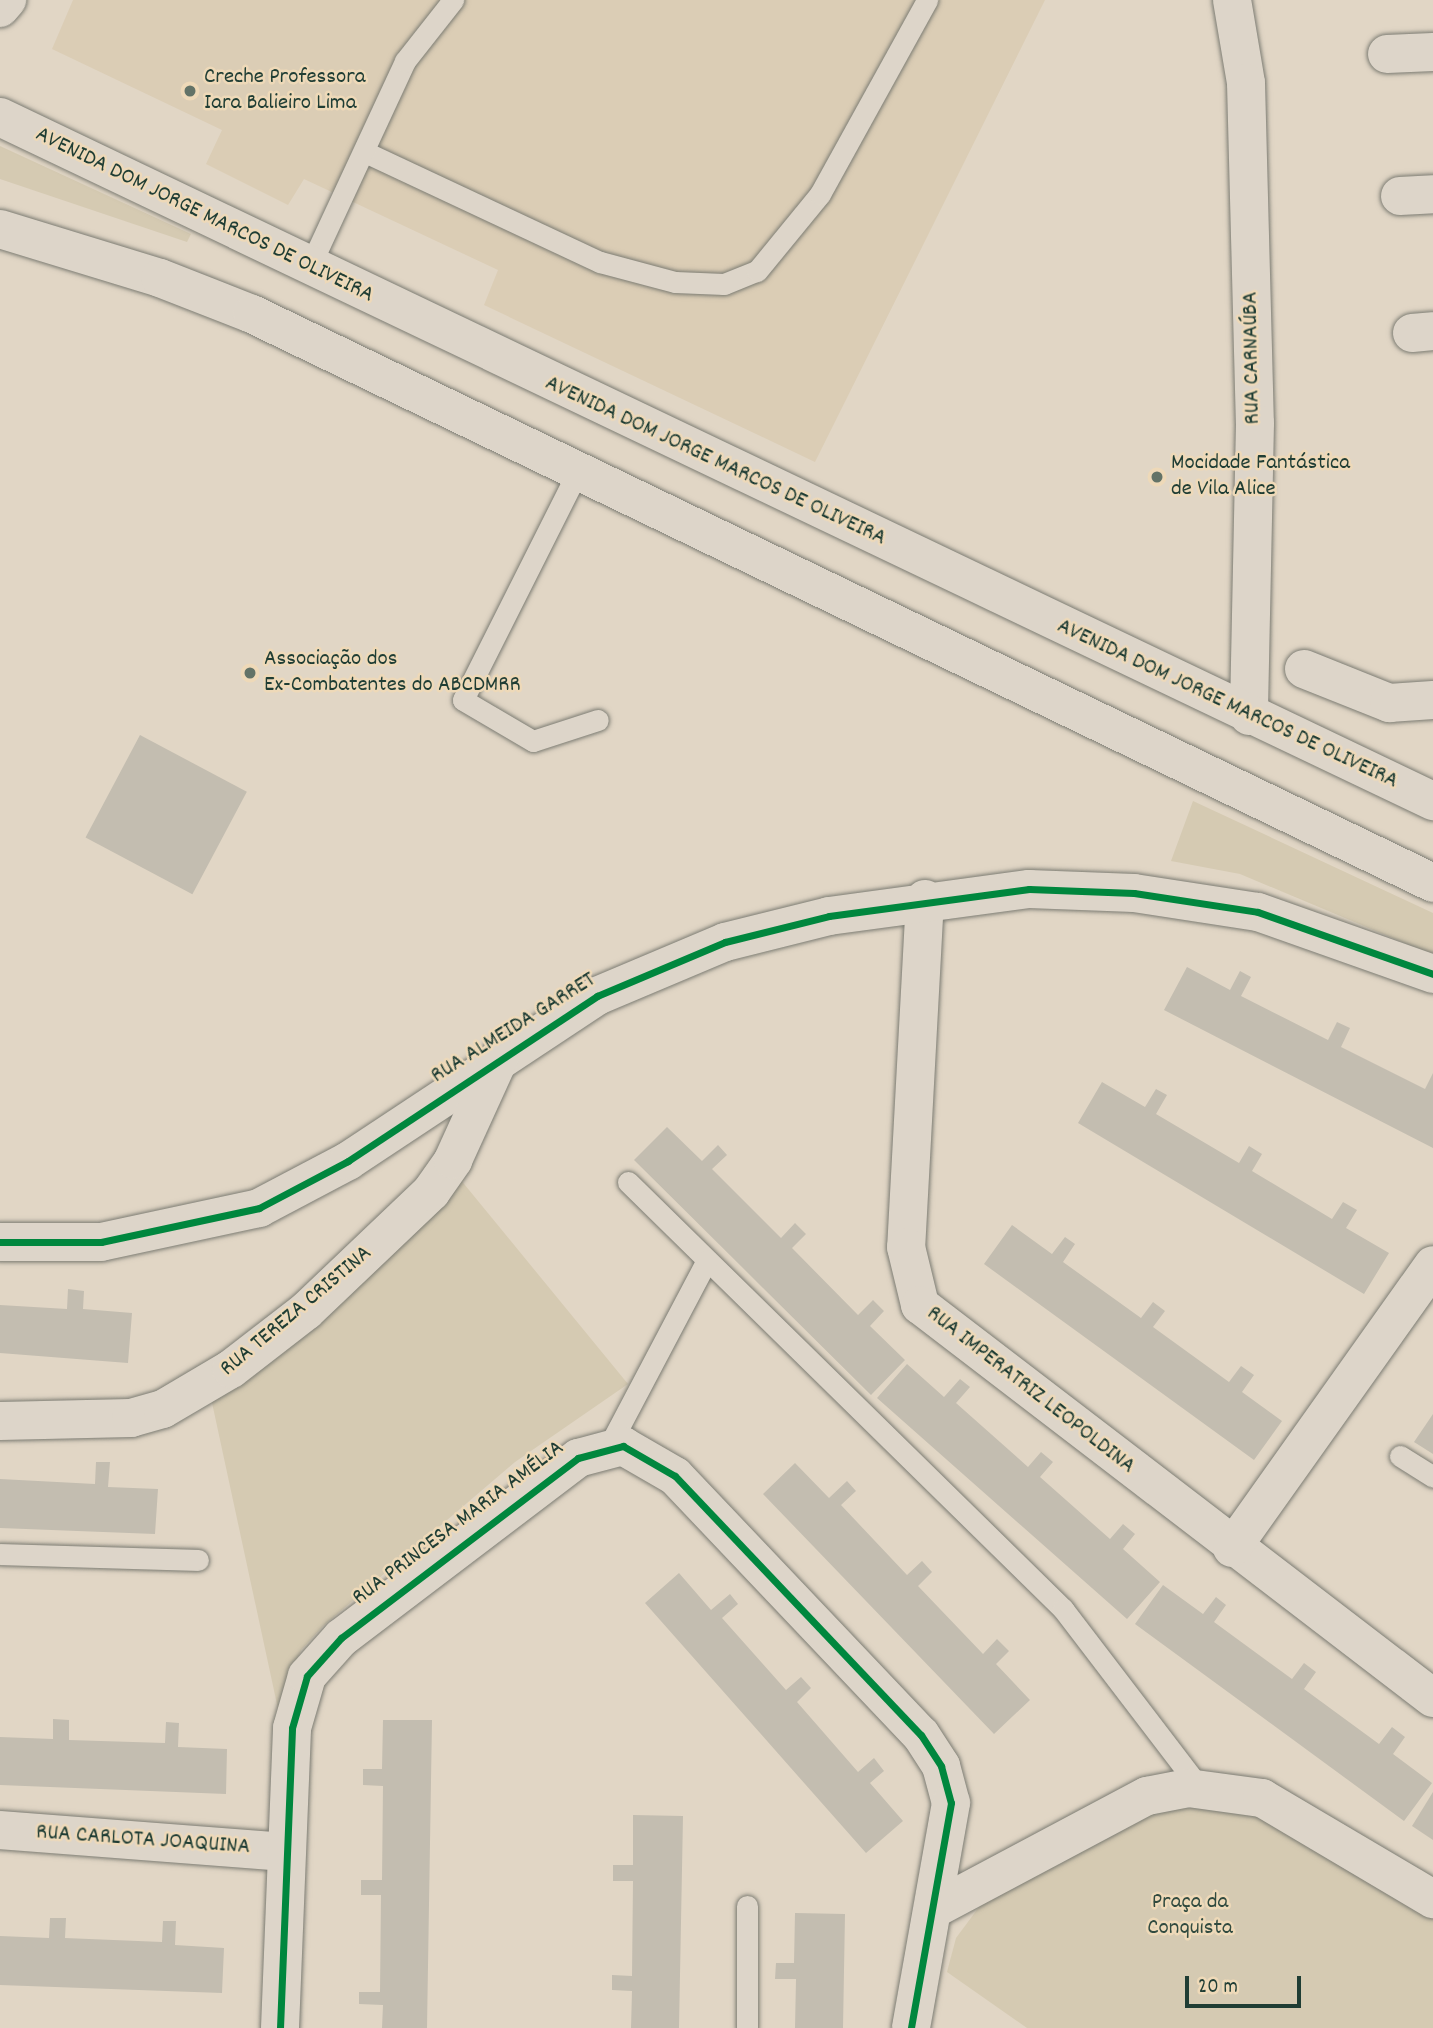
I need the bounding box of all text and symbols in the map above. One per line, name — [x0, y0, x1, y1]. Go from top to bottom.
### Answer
place label: Creche Professora Iara Balieiro Lima — [204, 64, 366, 118]
marker: Creche Professora Iara Balieiro Lima — [182, 83, 198, 99]
street label: AVENIDA DOM JORGE MARCOS DE OLIVEIRA — [30, 122, 378, 310]
street label: RUA CARNAÚBA — [1238, 291, 1268, 425]
street label: AVENIDA DOM JORGE MARCOS DE OLIVEIRA — [540, 371, 890, 553]
place label: Mocidade Fantástica de Vila Alice — [1171, 450, 1350, 504]
marker: Mocidade Fantástica de Vila Alice — [1149, 469, 1165, 485]
street label: AVENIDA DOM JORGE MARCOS DE OLIVEIRA — [1052, 614, 1402, 796]
place label: Associação dos Ex-Combatentes do ABCDMRR — [264, 646, 521, 700]
marker: Associação dos Ex-Combatentes do ABCDMRR — [242, 665, 258, 681]
street label: RUA ALMEIDA GARRET — [427, 967, 601, 1091]
street label: RUA TEREZA CRISTINA — [216, 1241, 378, 1383]
street label: RUA IMPERATRIZ LEOPOLDINA — [920, 1301, 1140, 1481]
street label: RUA PRINCESA MARIA AMÉLIA — [348, 1435, 570, 1613]
street label: RUA CARLOTA JOAQUINA — [35, 1820, 251, 1862]
park label: Praça da Conquista — [1147, 1889, 1233, 1943]
scale bar — [1188, 1962, 1304, 2006]
text: 20 m — [1198, 1973, 1238, 2003]

